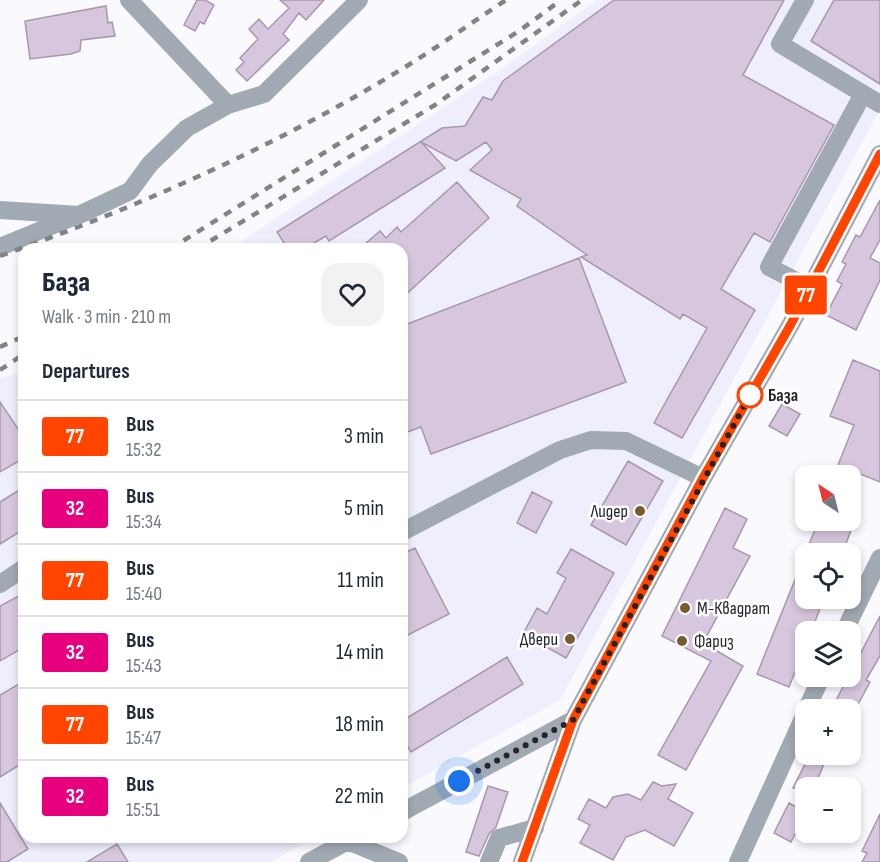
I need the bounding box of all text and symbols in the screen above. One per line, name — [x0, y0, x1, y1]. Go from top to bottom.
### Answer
button: heart — [321, 263, 384, 326]
text: База — [42, 266, 90, 299]
line badge: 77 — [779, 276, 833, 314]
text: 77 — [797, 283, 815, 308]
text: Walk · 3 min · 210 m — [42, 305, 171, 329]
text: Departures — [42, 358, 130, 385]
marker: База — [737, 382, 763, 408]
place label: База — [768, 385, 798, 406]
text: Bus — [126, 411, 155, 438]
text: 3 min — [344, 423, 384, 450]
text: 77 — [66, 424, 84, 449]
text: 15:32 — [126, 438, 161, 462]
north arrow — [795, 465, 861, 531]
map controls — [795, 465, 861, 843]
text: Bus — [126, 483, 155, 510]
text: 5 min — [344, 495, 384, 522]
text: 32 — [66, 496, 84, 521]
place label: Лидер — [590, 501, 628, 522]
marker: Лидер — [633, 504, 647, 518]
text: 15:34 — [126, 510, 162, 534]
button: locate — [795, 543, 861, 609]
text: Bus — [126, 555, 155, 582]
text: 11 min — [337, 567, 384, 594]
text: 77 — [66, 568, 84, 593]
text: 15:40 — [126, 582, 162, 606]
place label: М-Квадрат — [697, 598, 770, 619]
marker: М-Квадрат — [678, 601, 692, 615]
button: layers — [795, 621, 861, 687]
text: Bus — [126, 627, 155, 654]
place label: Двери — [520, 629, 558, 650]
place label: Фариз — [694, 631, 734, 652]
marker: Двери — [563, 632, 577, 646]
marker: Фариз — [675, 634, 689, 648]
text: 14 min — [336, 639, 384, 666]
text: 32 — [66, 640, 84, 665]
text: 15:43 — [126, 654, 162, 678]
text: Bus — [126, 699, 155, 726]
button: + — [795, 699, 861, 765]
text: 18 min — [336, 711, 384, 738]
text: 77 — [66, 712, 84, 737]
text: 15:47 — [126, 726, 161, 750]
your location — [444, 766, 474, 796]
text: Bus — [126, 771, 155, 798]
button: − — [795, 777, 861, 843]
text: 22 min — [335, 783, 384, 810]
text: 32 — [66, 784, 84, 809]
text: 15:51 — [126, 798, 160, 822]

